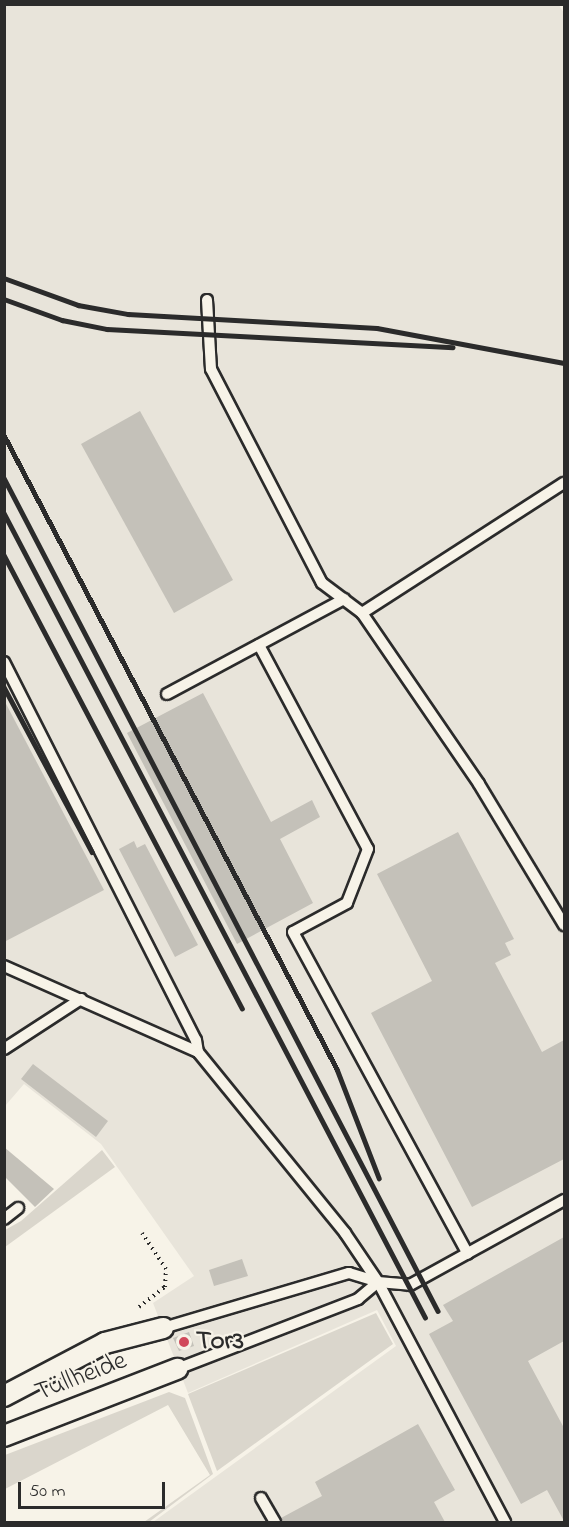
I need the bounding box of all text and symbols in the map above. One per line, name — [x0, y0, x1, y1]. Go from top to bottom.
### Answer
place label: Tor3 — [196, 1326, 244, 1358]
marker: Tor3 — [177, 1335, 191, 1349]
street label: Tüllheide — [31, 1345, 131, 1409]
scale bar — [21, 1470, 168, 1508]
text: 50 m — [29, 1479, 66, 1505]

